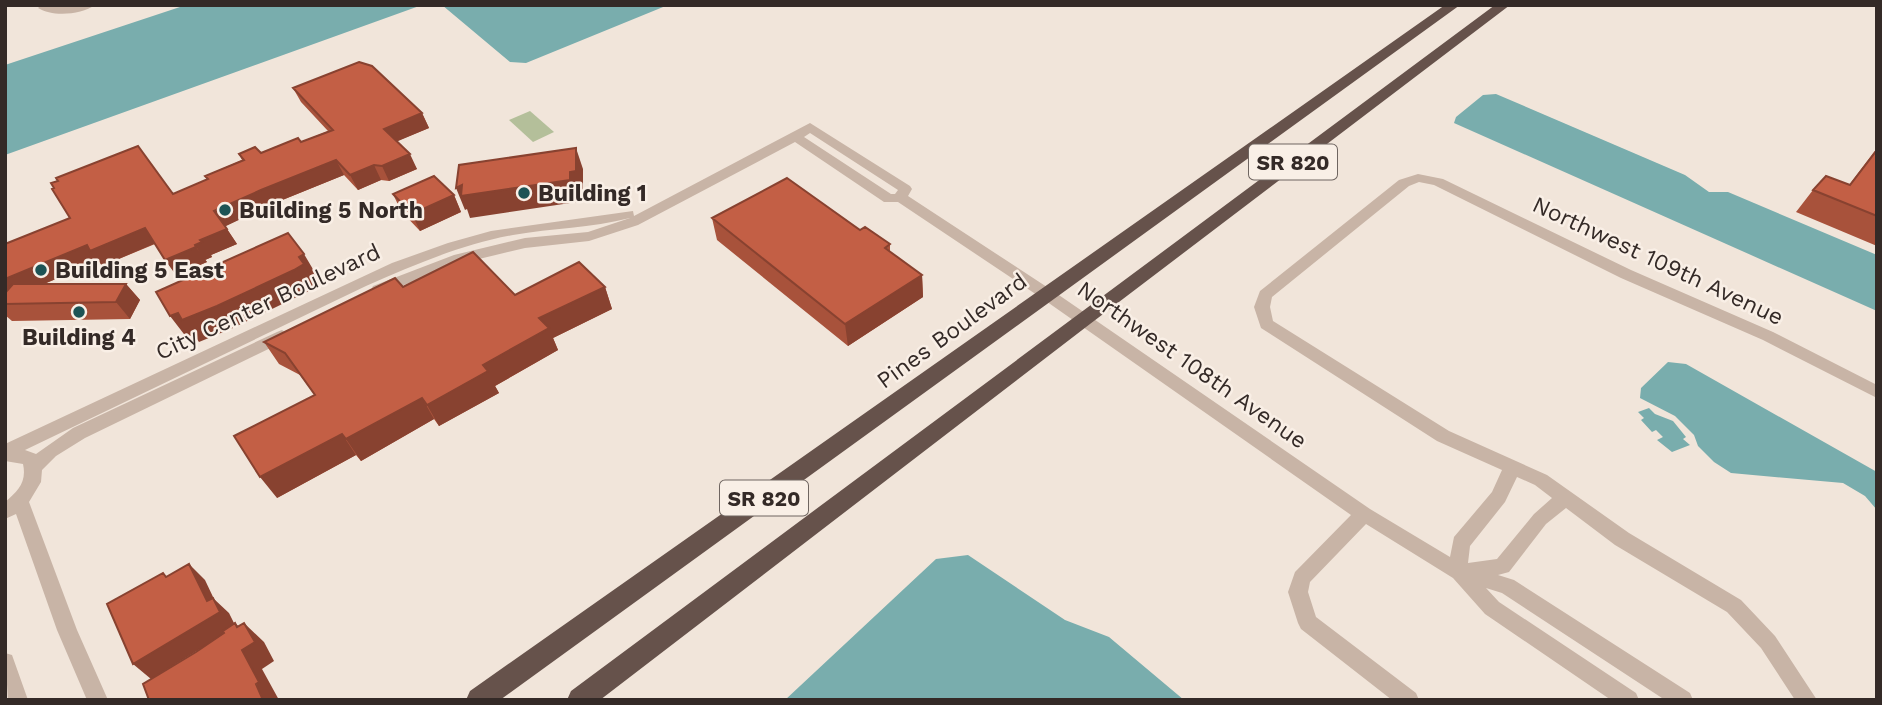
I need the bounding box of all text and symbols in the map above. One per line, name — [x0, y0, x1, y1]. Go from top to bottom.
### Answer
road number: SR 820 — [1249, 144, 1337, 180]
place label: Building 1 — [538, 180, 647, 207]
marker: Building 1 — [516, 185, 532, 201]
street label: Northwest 109th Avenue — [1528, 191, 1788, 331]
place label: Building 5 North — [239, 197, 423, 224]
marker: Building 5 North — [217, 202, 233, 218]
street label: City Center Boulevard — [151, 238, 385, 366]
place label: Building 5 East — [55, 257, 224, 284]
marker: Building 5 East — [33, 262, 49, 278]
street label: Pines Boulevard — [872, 268, 1032, 394]
street label: Northwest 108th Avenue — [1072, 275, 1312, 455]
marker: Building 4 — [71, 304, 87, 320]
place label: Building 4 — [22, 324, 136, 351]
road number: SR 820 — [720, 480, 808, 516]

